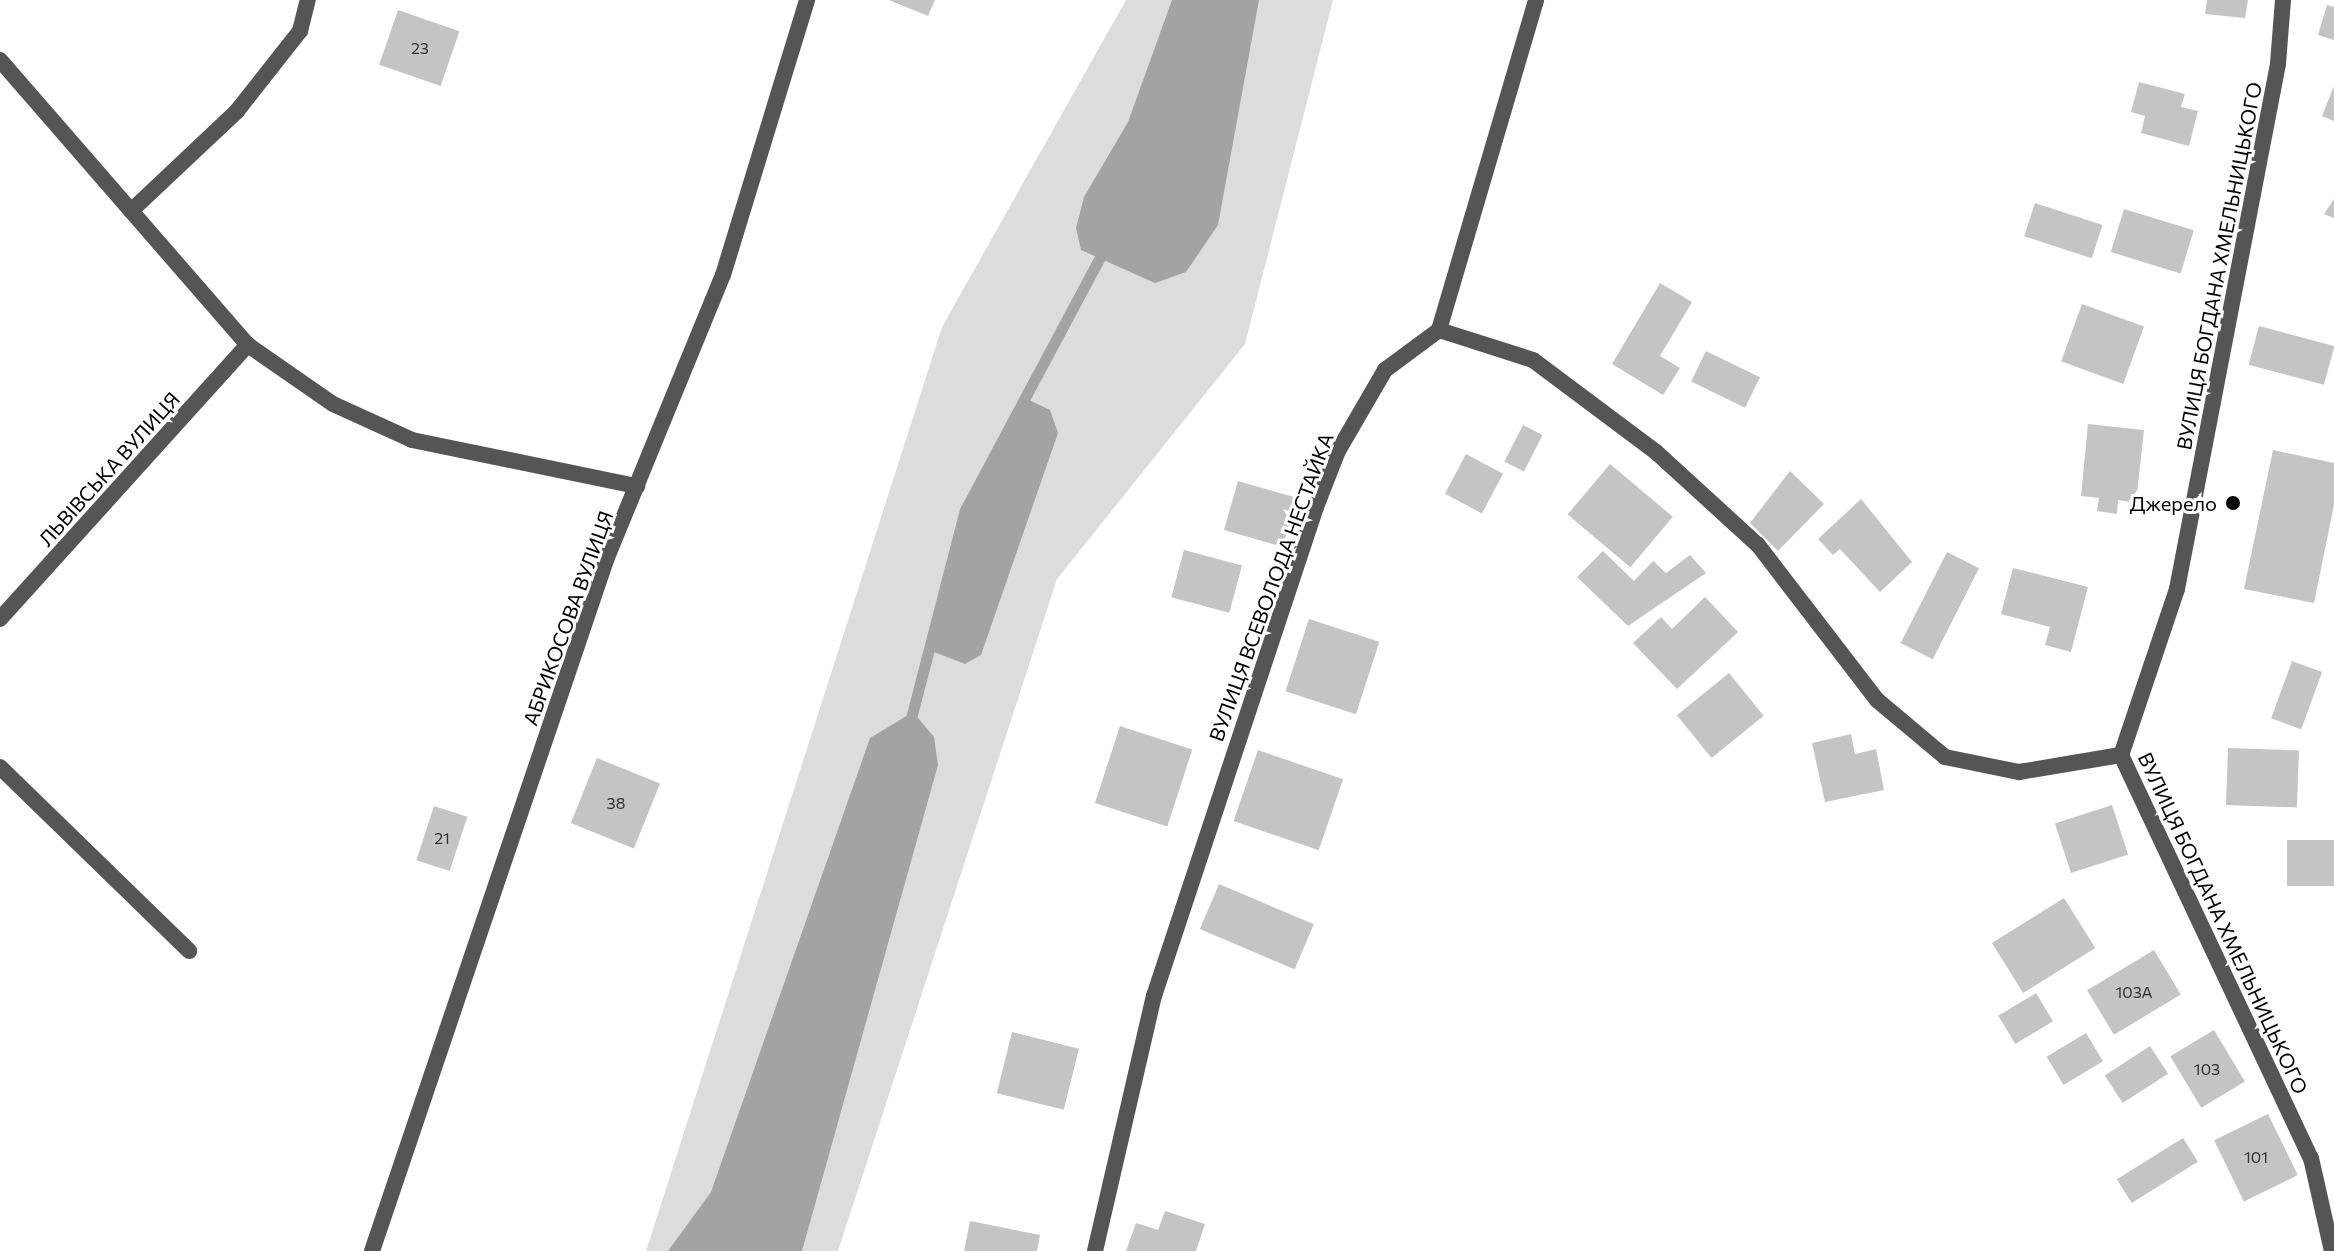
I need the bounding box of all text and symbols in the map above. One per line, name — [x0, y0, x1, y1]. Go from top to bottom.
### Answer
house number: 23 — [411, 38, 429, 58]
street label: ВУЛИЦЯ БОГДАНА ХМЕЛЬНИЦЬКОГО — [2172, 80, 2266, 452]
street label: ЛЬВІВСЬКА ВУЛИЦЯ — [33, 387, 185, 551]
street label: ВУЛИЦЯ ВСЕВОЛОДА НЕСТАЙКА — [1204, 430, 1338, 744]
place label: Джерело — [2130, 491, 2217, 515]
marker: Джерело — [2224, 494, 2242, 512]
street label: АБРИКОСОВА ВУЛИЦЯ — [518, 507, 618, 729]
street label: ВУЛИЦЯ БОГДАНА ХМЕЛЬНИЦЬКОГО — [2133, 748, 2313, 1098]
house number: 38 — [607, 793, 625, 813]
house number: 21 — [434, 828, 450, 848]
house number: 103А — [2115, 982, 2153, 1002]
house number: 103 — [2194, 1059, 2220, 1079]
house number: 101 — [2244, 1147, 2268, 1167]

